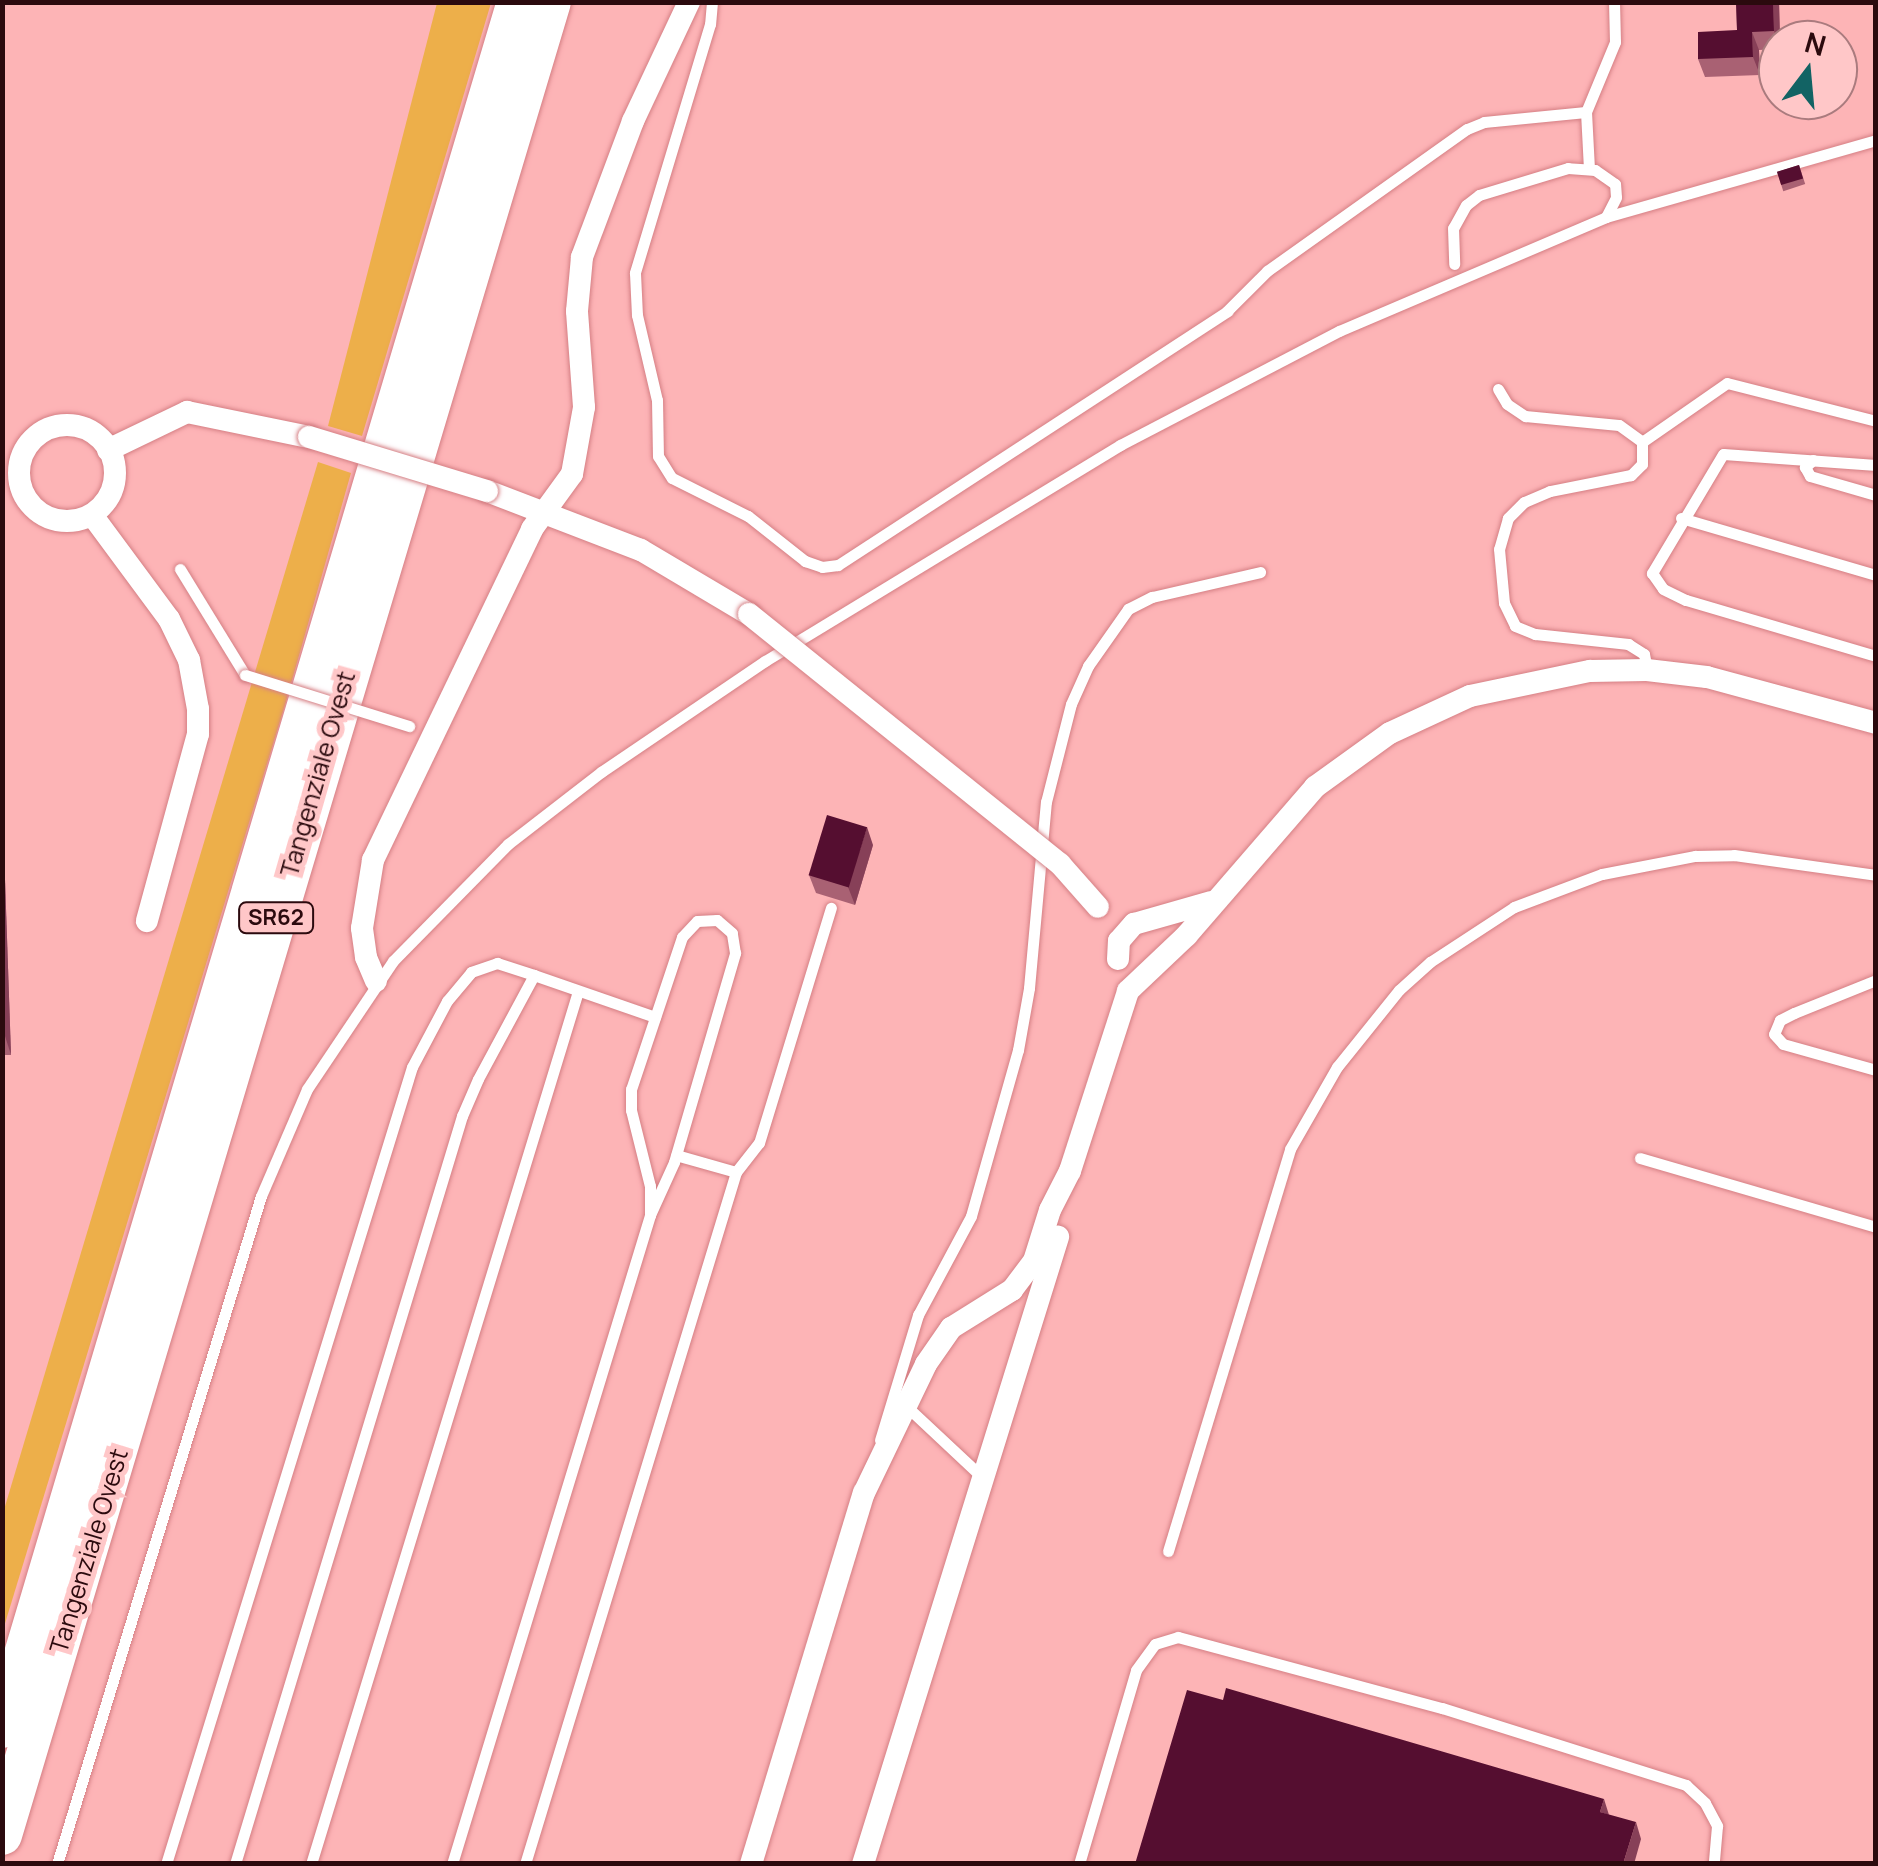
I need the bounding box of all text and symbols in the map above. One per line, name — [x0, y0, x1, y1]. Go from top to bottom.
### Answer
north arrow — [1758, 20, 1858, 120]
text: N — [1801, 22, 1831, 64]
street label: Tangenziale Ovest — [274, 668, 362, 880]
road number: SR62 — [236, 901, 316, 935]
street label: Tangenziale Ovest — [44, 1445, 134, 1657]

